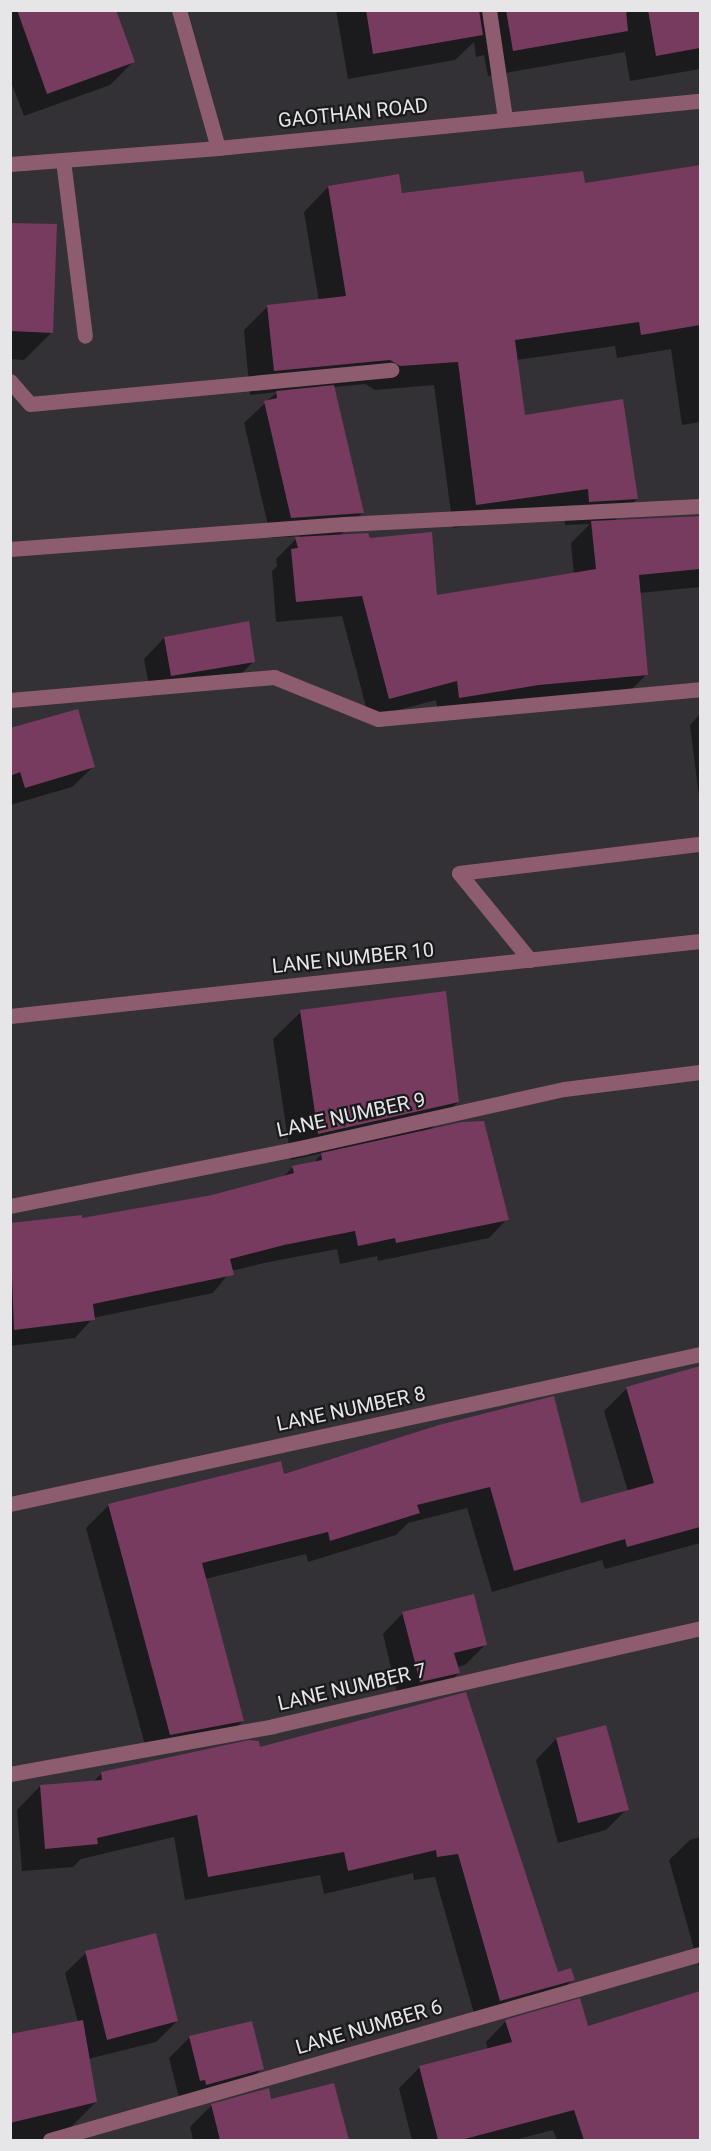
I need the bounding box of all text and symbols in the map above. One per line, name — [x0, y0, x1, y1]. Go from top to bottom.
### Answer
street label: GAOTHAN ROAD — [277, 93, 429, 133]
street label: LANE NUMBER 10 — [271, 938, 435, 978]
street label: LANE NUMBER 9 — [274, 1087, 428, 1143]
street label: LANE NUMBER 8 — [274, 1381, 428, 1437]
street label: LANE NUMBER 7 — [275, 1658, 429, 1716]
street label: LANE NUMBER 6 — [293, 1995, 445, 2059]

